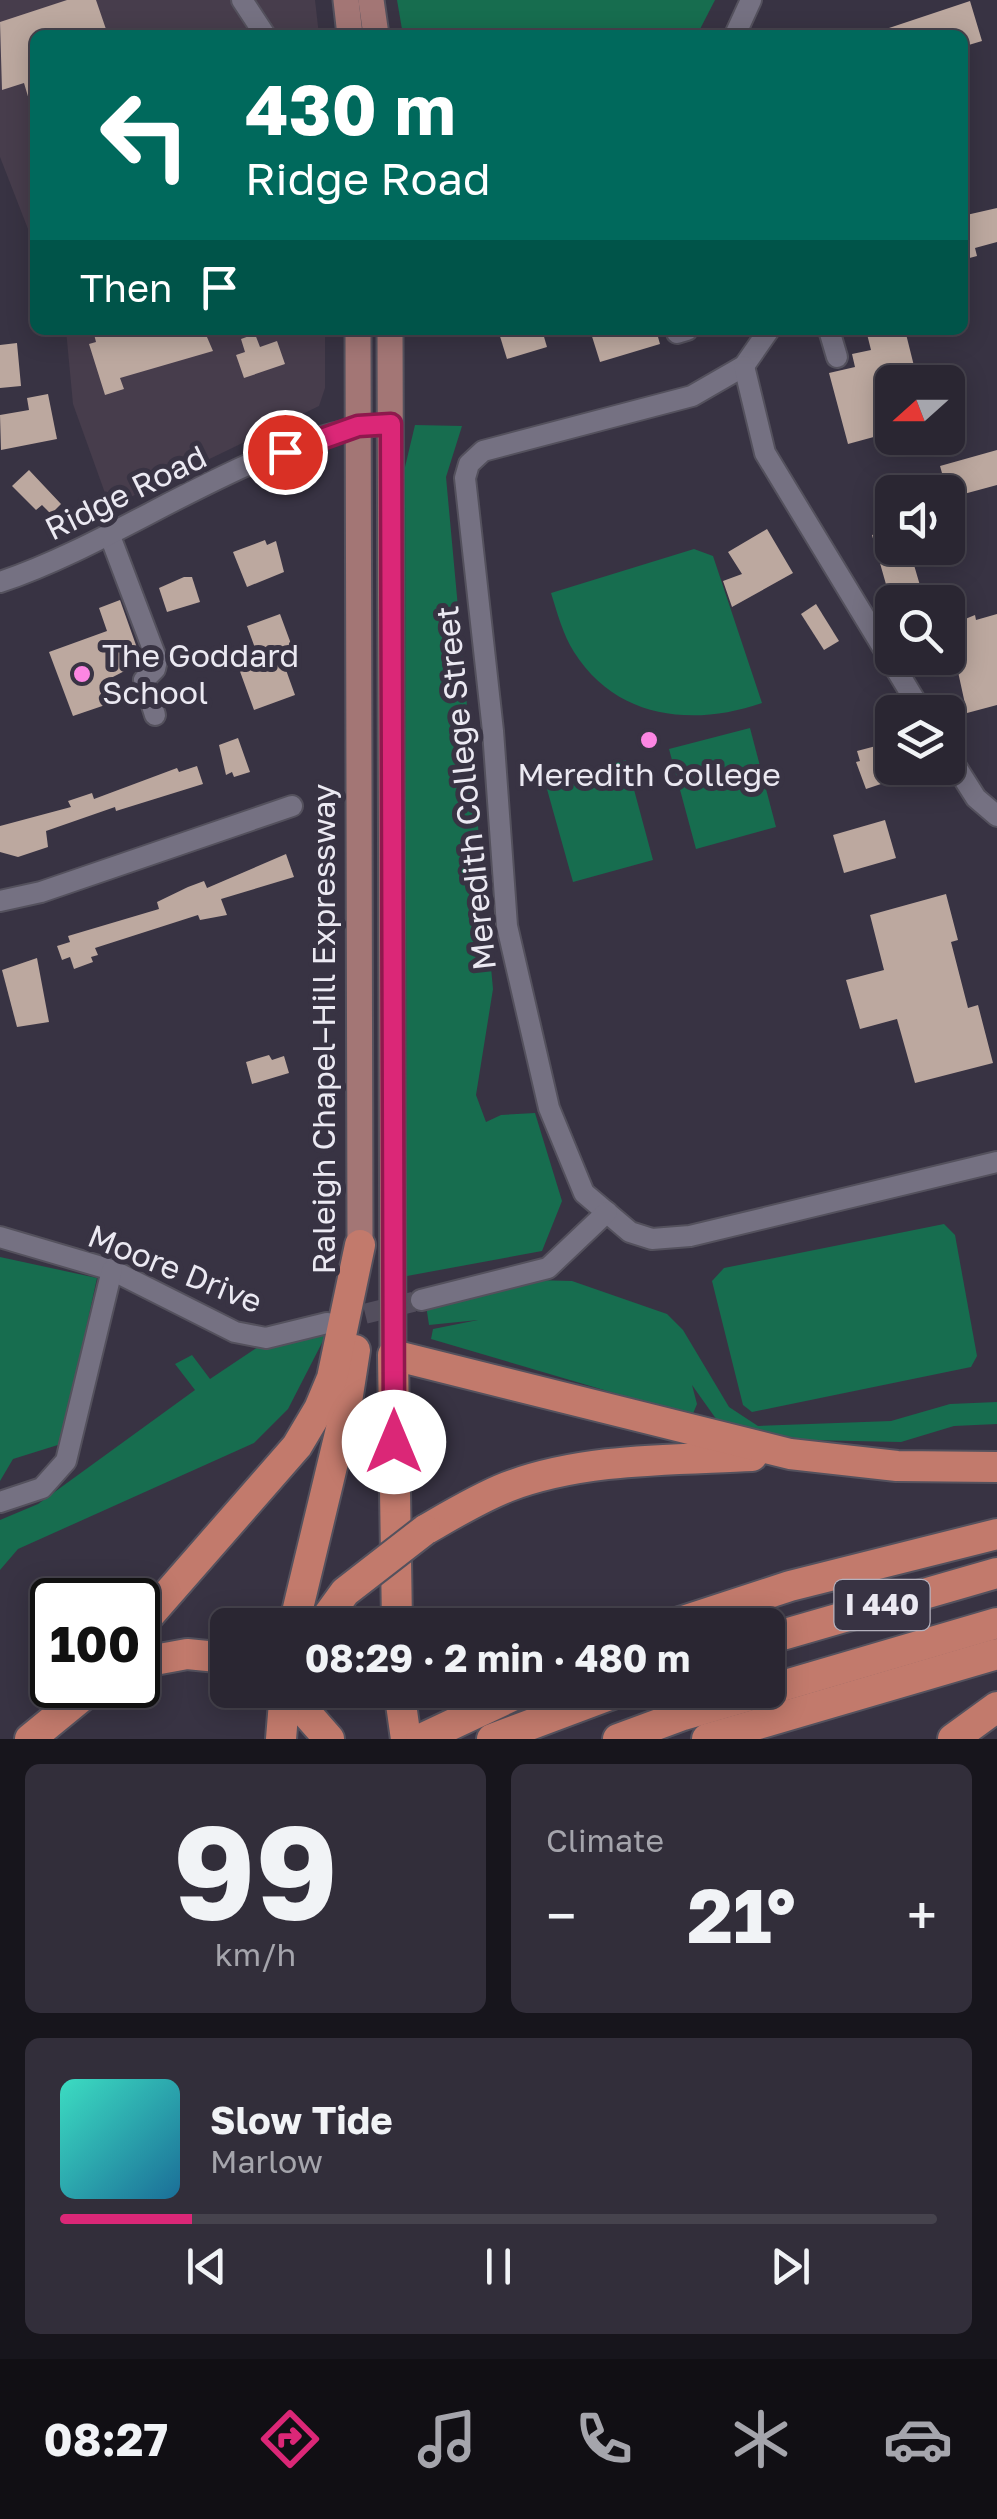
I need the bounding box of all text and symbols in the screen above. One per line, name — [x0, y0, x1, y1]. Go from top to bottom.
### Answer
text: 430 m — [245, 66, 456, 150]
icon: left — [80, 70, 210, 200]
text: Ridge Road — [245, 151, 491, 205]
icon: arrive — [192, 260, 247, 315]
text: Then — [80, 265, 172, 310]
north arrow — [875, 365, 965, 455]
map controls — [875, 365, 965, 785]
pin — [243, 410, 328, 495]
icon: arrive — [258, 425, 313, 480]
street label: Ridge Road — [39, 437, 212, 547]
button: sound — [875, 475, 965, 565]
button: search — [875, 585, 965, 675]
street label: Meredith College Street — [427, 604, 503, 972]
place label: The Goddard School — [102, 636, 299, 711]
marker: The Goddard School — [71, 663, 93, 685]
button: layers — [875, 695, 965, 785]
marker: Meredith College — [638, 729, 660, 751]
place label: Meredith College — [517, 755, 781, 793]
street label: Raleigh Chapel–Hill Expressway — [304, 783, 342, 1275]
street label: Moore Drive — [83, 1216, 268, 1320]
position arrow — [342, 1390, 446, 1494]
speed limit sign: 100 — [30, 1578, 160, 1708]
road number: I 440 — [834, 1580, 930, 1630]
text: 08:29 · 2 min · 480 m — [305, 1635, 690, 1680]
text: 99 — [173, 1792, 338, 1948]
text: Climate — [546, 1821, 664, 1859]
text: 21° — [687, 1869, 796, 1960]
text: − — [546, 1882, 576, 1948]
text: + — [907, 1882, 937, 1948]
text: km/h — [215, 1935, 296, 1973]
text: Slow Tide — [210, 2097, 393, 2142]
text: Marlow — [210, 2142, 323, 2180]
icon: previous — [179, 2239, 234, 2294]
icon: pause — [471, 2239, 526, 2294]
icon: next — [763, 2239, 818, 2294]
icon: directions — [255, 2404, 325, 2474]
icon: music — [412, 2404, 482, 2474]
icon: phone — [569, 2404, 639, 2474]
icon: climate — [726, 2404, 796, 2474]
icon: car — [883, 2404, 953, 2474]
text: 08:27 — [44, 2412, 168, 2466]

